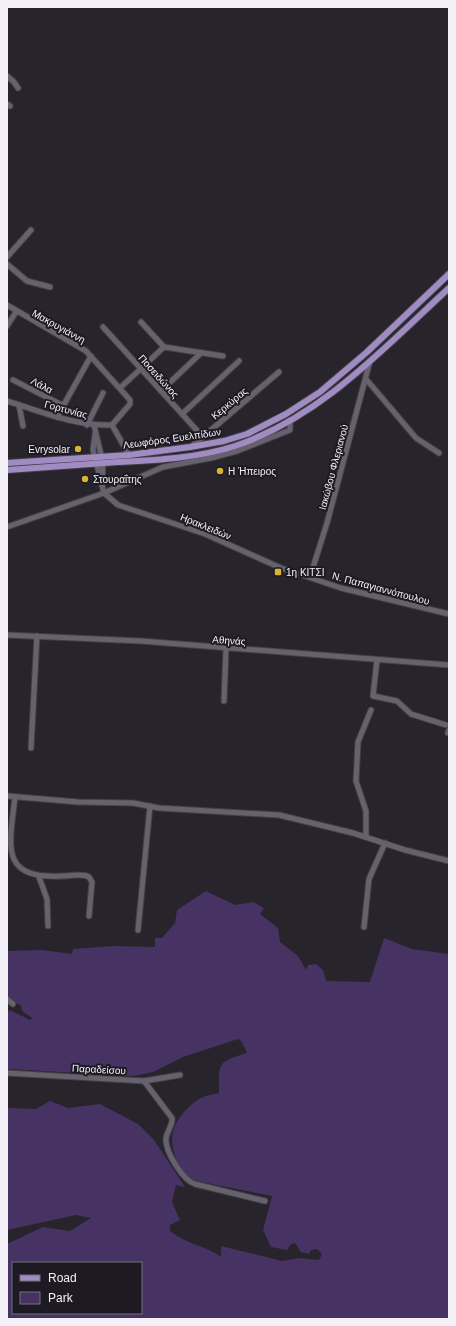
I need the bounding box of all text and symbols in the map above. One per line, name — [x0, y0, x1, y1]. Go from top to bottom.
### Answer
street label: Μακρυγιάννη — [30, 307, 87, 346]
street label: Ποσειδώνος — [136, 352, 181, 400]
street label: Λάλα — [29, 375, 55, 396]
street label: Κερκύρας — [209, 385, 250, 422]
street label: Γορτυνίας — [43, 398, 89, 421]
street label: Ιακώβου Φλεριανού — [317, 423, 350, 511]
street label: Λεωφόρος Ευελπίδων — [122, 426, 222, 451]
place label: Evrysolar — [28, 444, 71, 455]
marker: Evrysolar — [73, 444, 83, 454]
marker: Η Ήπειρος — [215, 466, 225, 476]
place label: Η Ήπειρος — [228, 466, 276, 477]
marker: Στουραΐτης — [80, 474, 90, 484]
place label: Στουραΐτης — [93, 474, 142, 485]
street label: Ηρακλειδών — [179, 511, 233, 542]
marker: 1η ΚΙΤΣΙ — [273, 567, 283, 577]
place label: 1η ΚΙΤΣΙ — [286, 567, 324, 578]
street label: Ν. Παπαγιαννόπουλου — [331, 570, 431, 607]
street label: Αθηνάς — [212, 634, 246, 647]
street label: Παραδείσου — [72, 1063, 126, 1076]
legend — [12, 1262, 142, 1314]
text: Road — [48, 1271, 77, 1285]
text: Park — [48, 1291, 74, 1305]

